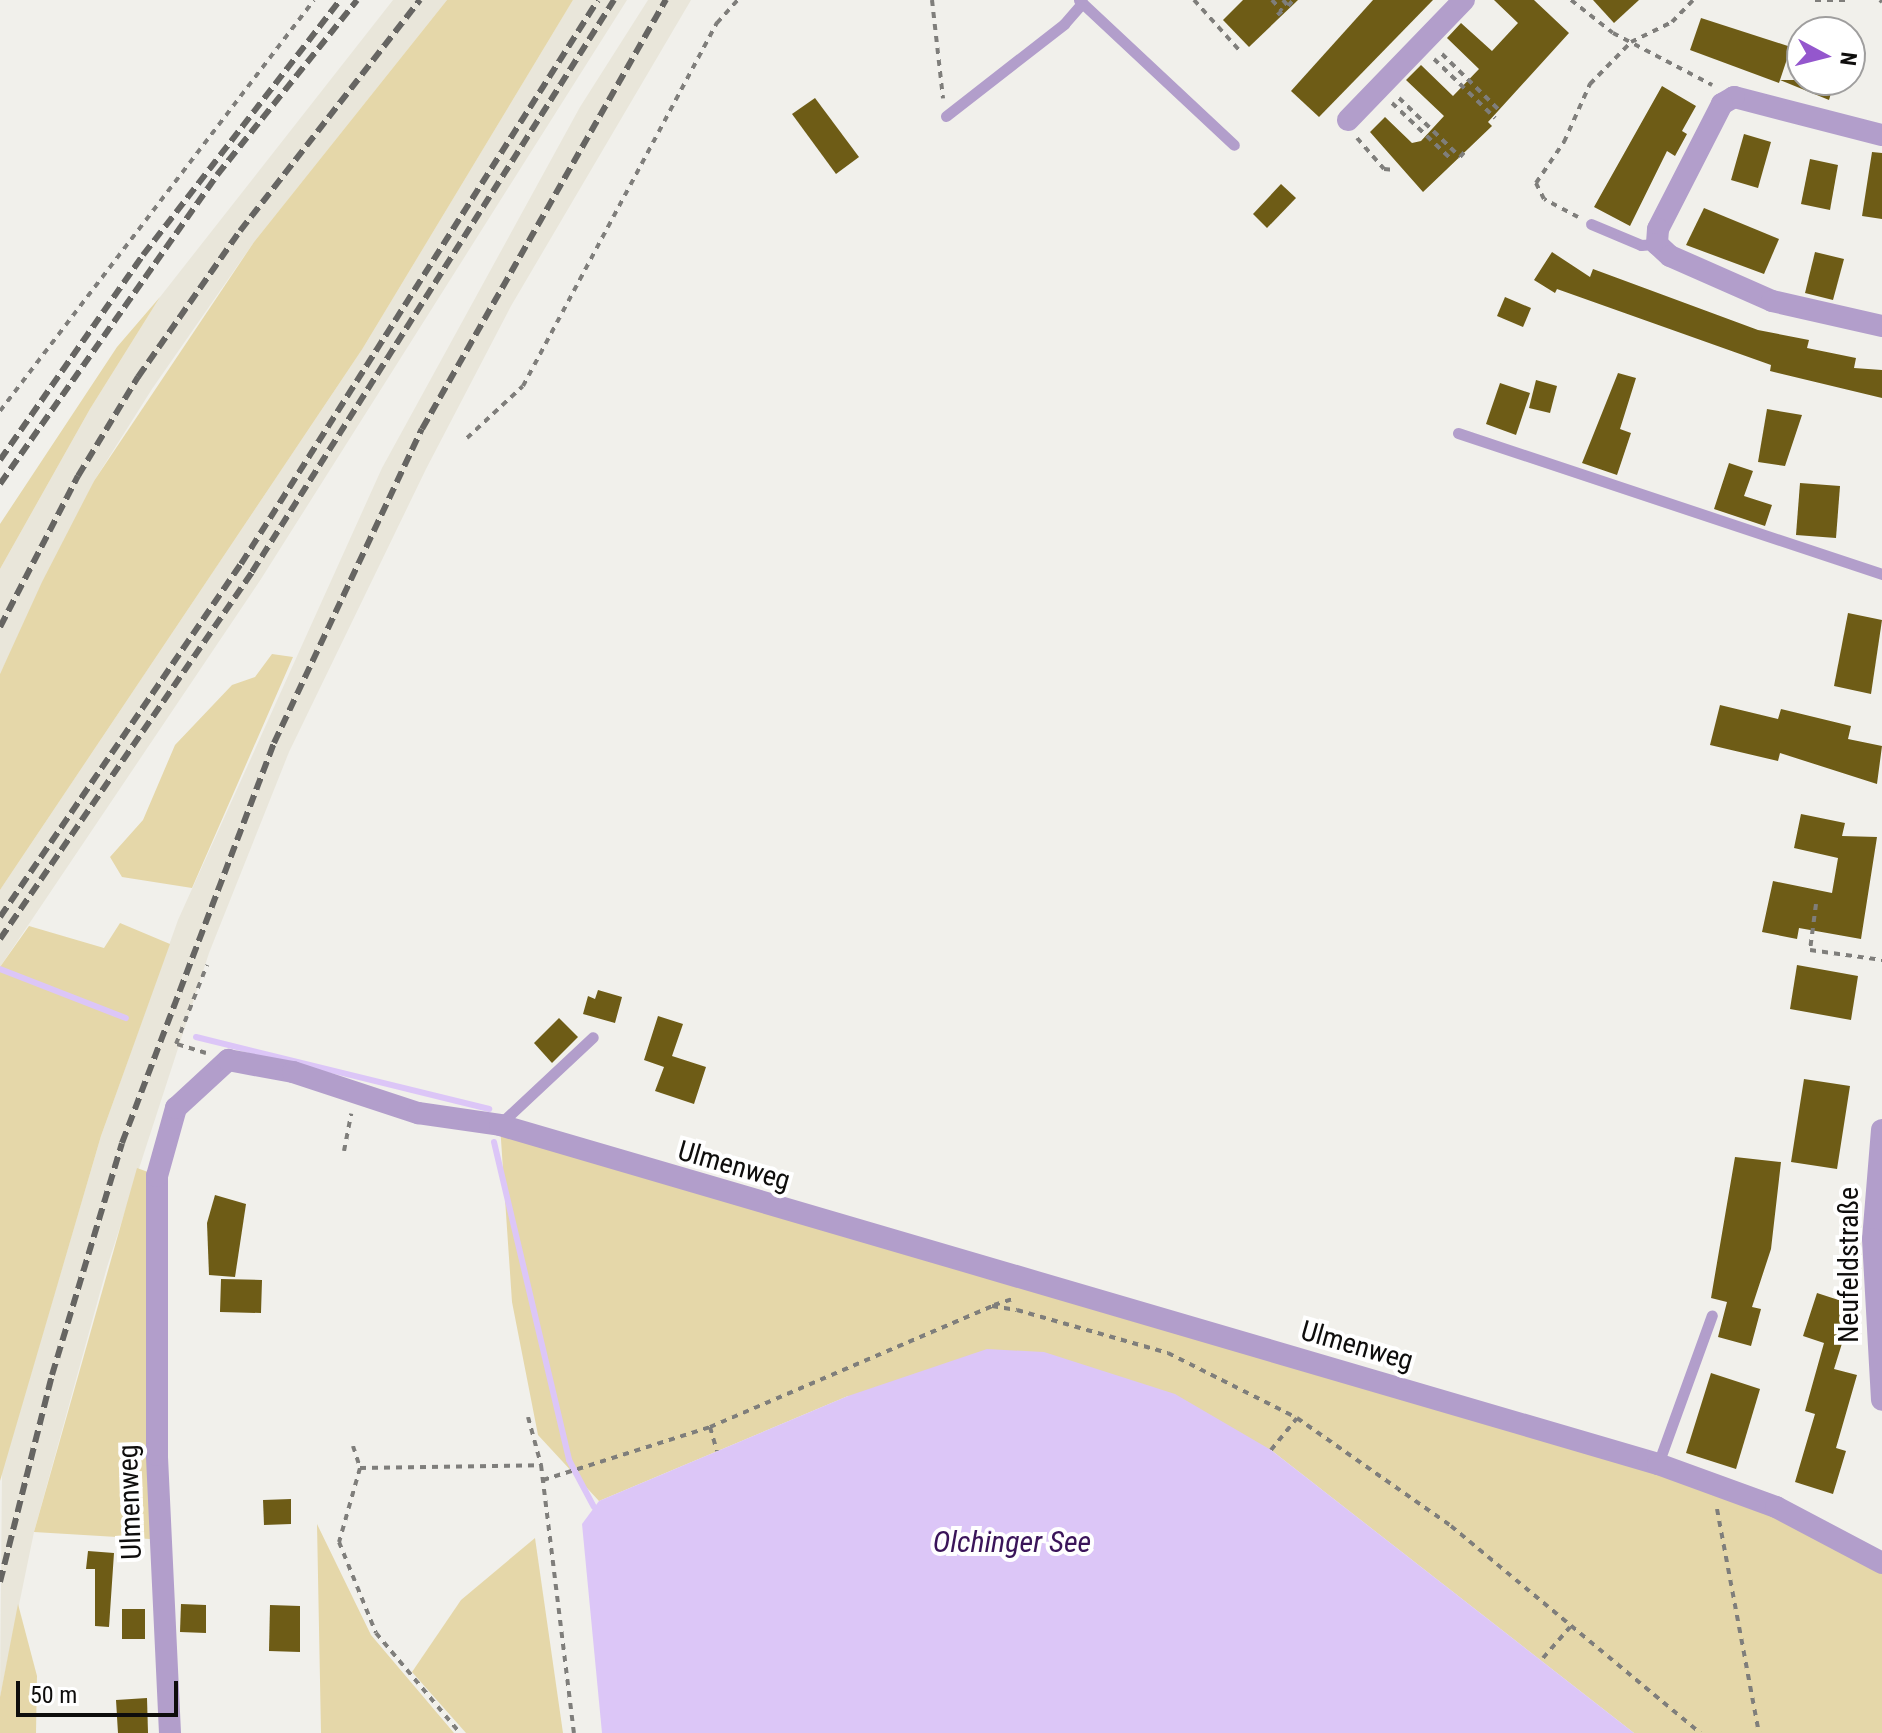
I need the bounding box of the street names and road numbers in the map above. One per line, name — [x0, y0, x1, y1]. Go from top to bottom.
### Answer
street label: Ulmenweg — [674, 1134, 794, 1198]
street label: Neufeldstraße — [1832, 1187, 1866, 1343]
street label: Ulmenweg — [1297, 1314, 1417, 1378]
street label: Ulmenweg — [111, 1444, 149, 1560]

